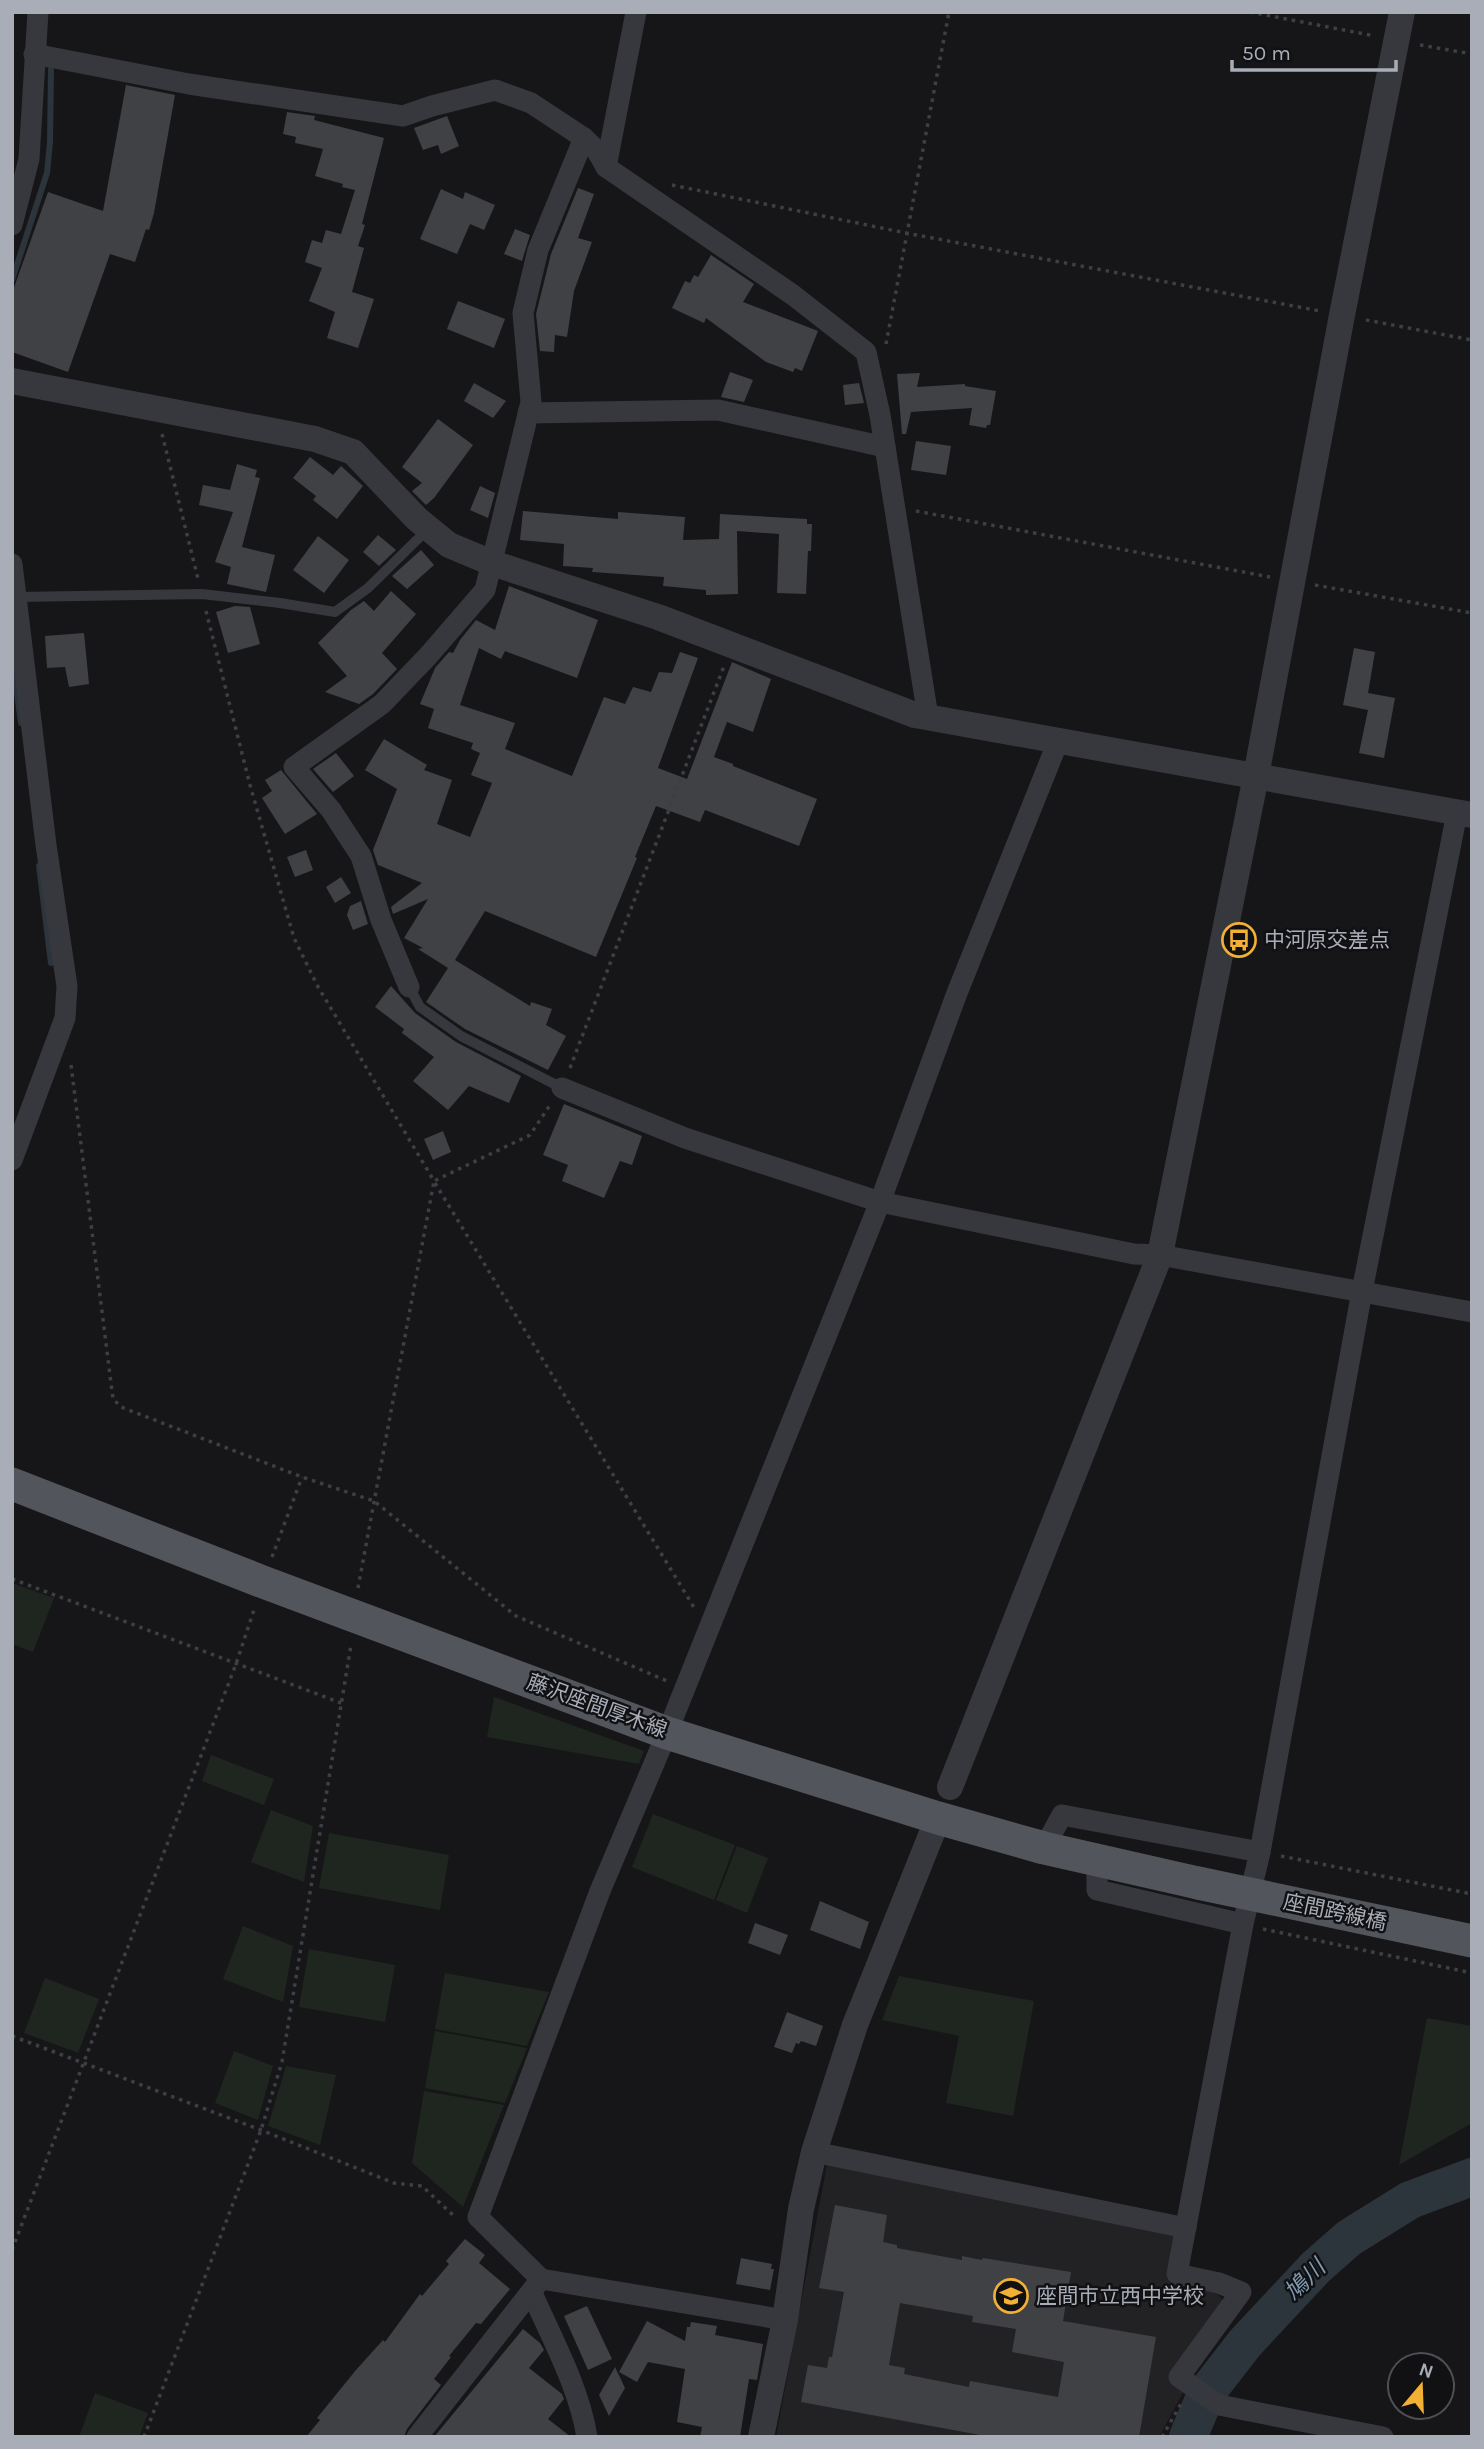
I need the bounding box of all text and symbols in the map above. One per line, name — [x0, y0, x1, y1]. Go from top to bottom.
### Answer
scale bar — [1232, 28, 1396, 72]
text: 50 m — [1242, 41, 1291, 65]
bus stop icon: 中河原交差点 — [1220, 921, 1258, 959]
place label: 中河原交差点 — [1264, 928, 1390, 952]
street label: 藤沢座間厚木線 — [524, 1670, 670, 1742]
street label: 座間跨線橋 — [1281, 1889, 1389, 1935]
water label: 鳩川 — [1279, 2252, 1333, 2306]
school or university icon: 座間市立西中学校 — [992, 2277, 1030, 2315]
place label: 座間市立西中学校 — [1036, 2284, 1204, 2308]
north arrow — [1386, 2351, 1456, 2421]
text: N — [1416, 2358, 1436, 2383]

